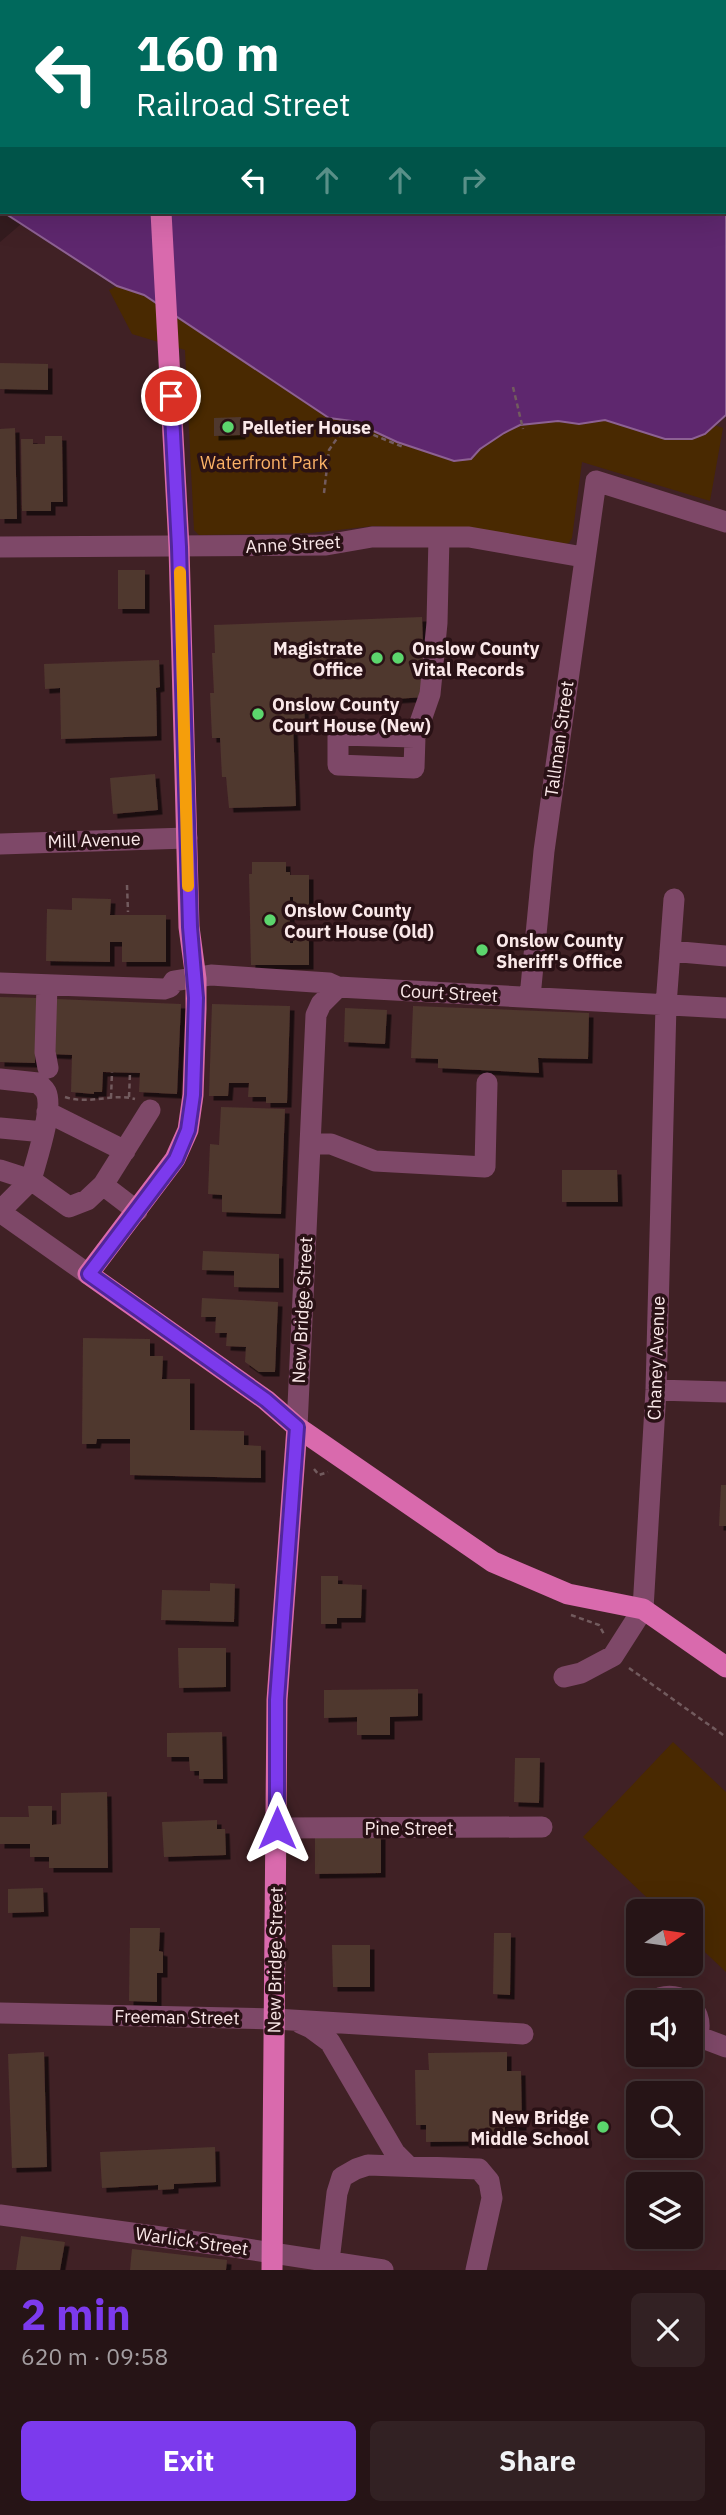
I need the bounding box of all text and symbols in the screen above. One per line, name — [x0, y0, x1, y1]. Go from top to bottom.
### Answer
text: 160 m — [136, 21, 280, 84]
icon: left — [21, 28, 112, 119]
text: Railroad Street — [136, 83, 350, 125]
icon: left — [235, 161, 273, 199]
icon: ahead — [308, 161, 346, 199]
icon: ahead — [381, 161, 419, 199]
icon: right — [454, 161, 492, 199]
pin — [141, 366, 201, 426]
icon: arrive — [152, 377, 190, 415]
place label: Pelletier House — [242, 416, 371, 439]
marker: Pelletier House — [220, 419, 236, 435]
park label: Waterfront Park — [200, 451, 328, 474]
street label: Anne Street — [245, 530, 341, 558]
place label: Magistrate Office — [273, 637, 363, 681]
place label: Onslow County Vital Records — [412, 637, 540, 681]
marker: Magistrate Office — [369, 650, 385, 666]
marker: Onslow County Vital Records — [390, 650, 406, 666]
street label: Tallman Street — [539, 679, 579, 799]
place label: Onslow County Court House (New) — [272, 693, 431, 737]
marker: Onslow County Court House (New) — [250, 706, 266, 722]
street label: Mill Avenue — [47, 827, 141, 853]
place label: Onslow County Court House (Old) — [284, 899, 434, 943]
marker: Onslow County Court House (Old) — [262, 912, 278, 928]
place label: Onslow County Sheriff's Office — [496, 929, 624, 973]
marker: Onslow County Sheriff's Office — [474, 942, 490, 958]
street label: Court Street — [399, 979, 499, 1007]
street label: New Bridge Street — [287, 1236, 317, 1384]
street label: Chaney Avenue — [642, 1295, 670, 1421]
position arrow — [240, 1791, 314, 1865]
street label: Pine Street — [364, 1817, 454, 1840]
street label: New Bridge Street — [262, 1886, 288, 2034]
north arrow — [626, 1899, 704, 1976]
map controls — [626, 1899, 703, 2249]
button: sound — [626, 1990, 703, 2067]
street label: Freeman Street — [114, 2004, 240, 2030]
button: search — [626, 2081, 703, 2158]
place label: New Bridge Middle School — [470, 2106, 590, 2150]
marker: New Bridge Middle School — [595, 2119, 611, 2135]
button: layers — [626, 2172, 703, 2249]
street label: Warlick Street — [134, 2222, 250, 2260]
text: 2 min — [21, 2287, 131, 2342]
button: close — [631, 2293, 705, 2367]
text: 620 m · 09:58 — [21, 2341, 168, 2371]
button: Exit — [21, 2421, 356, 2501]
button: Share — [370, 2421, 705, 2501]

